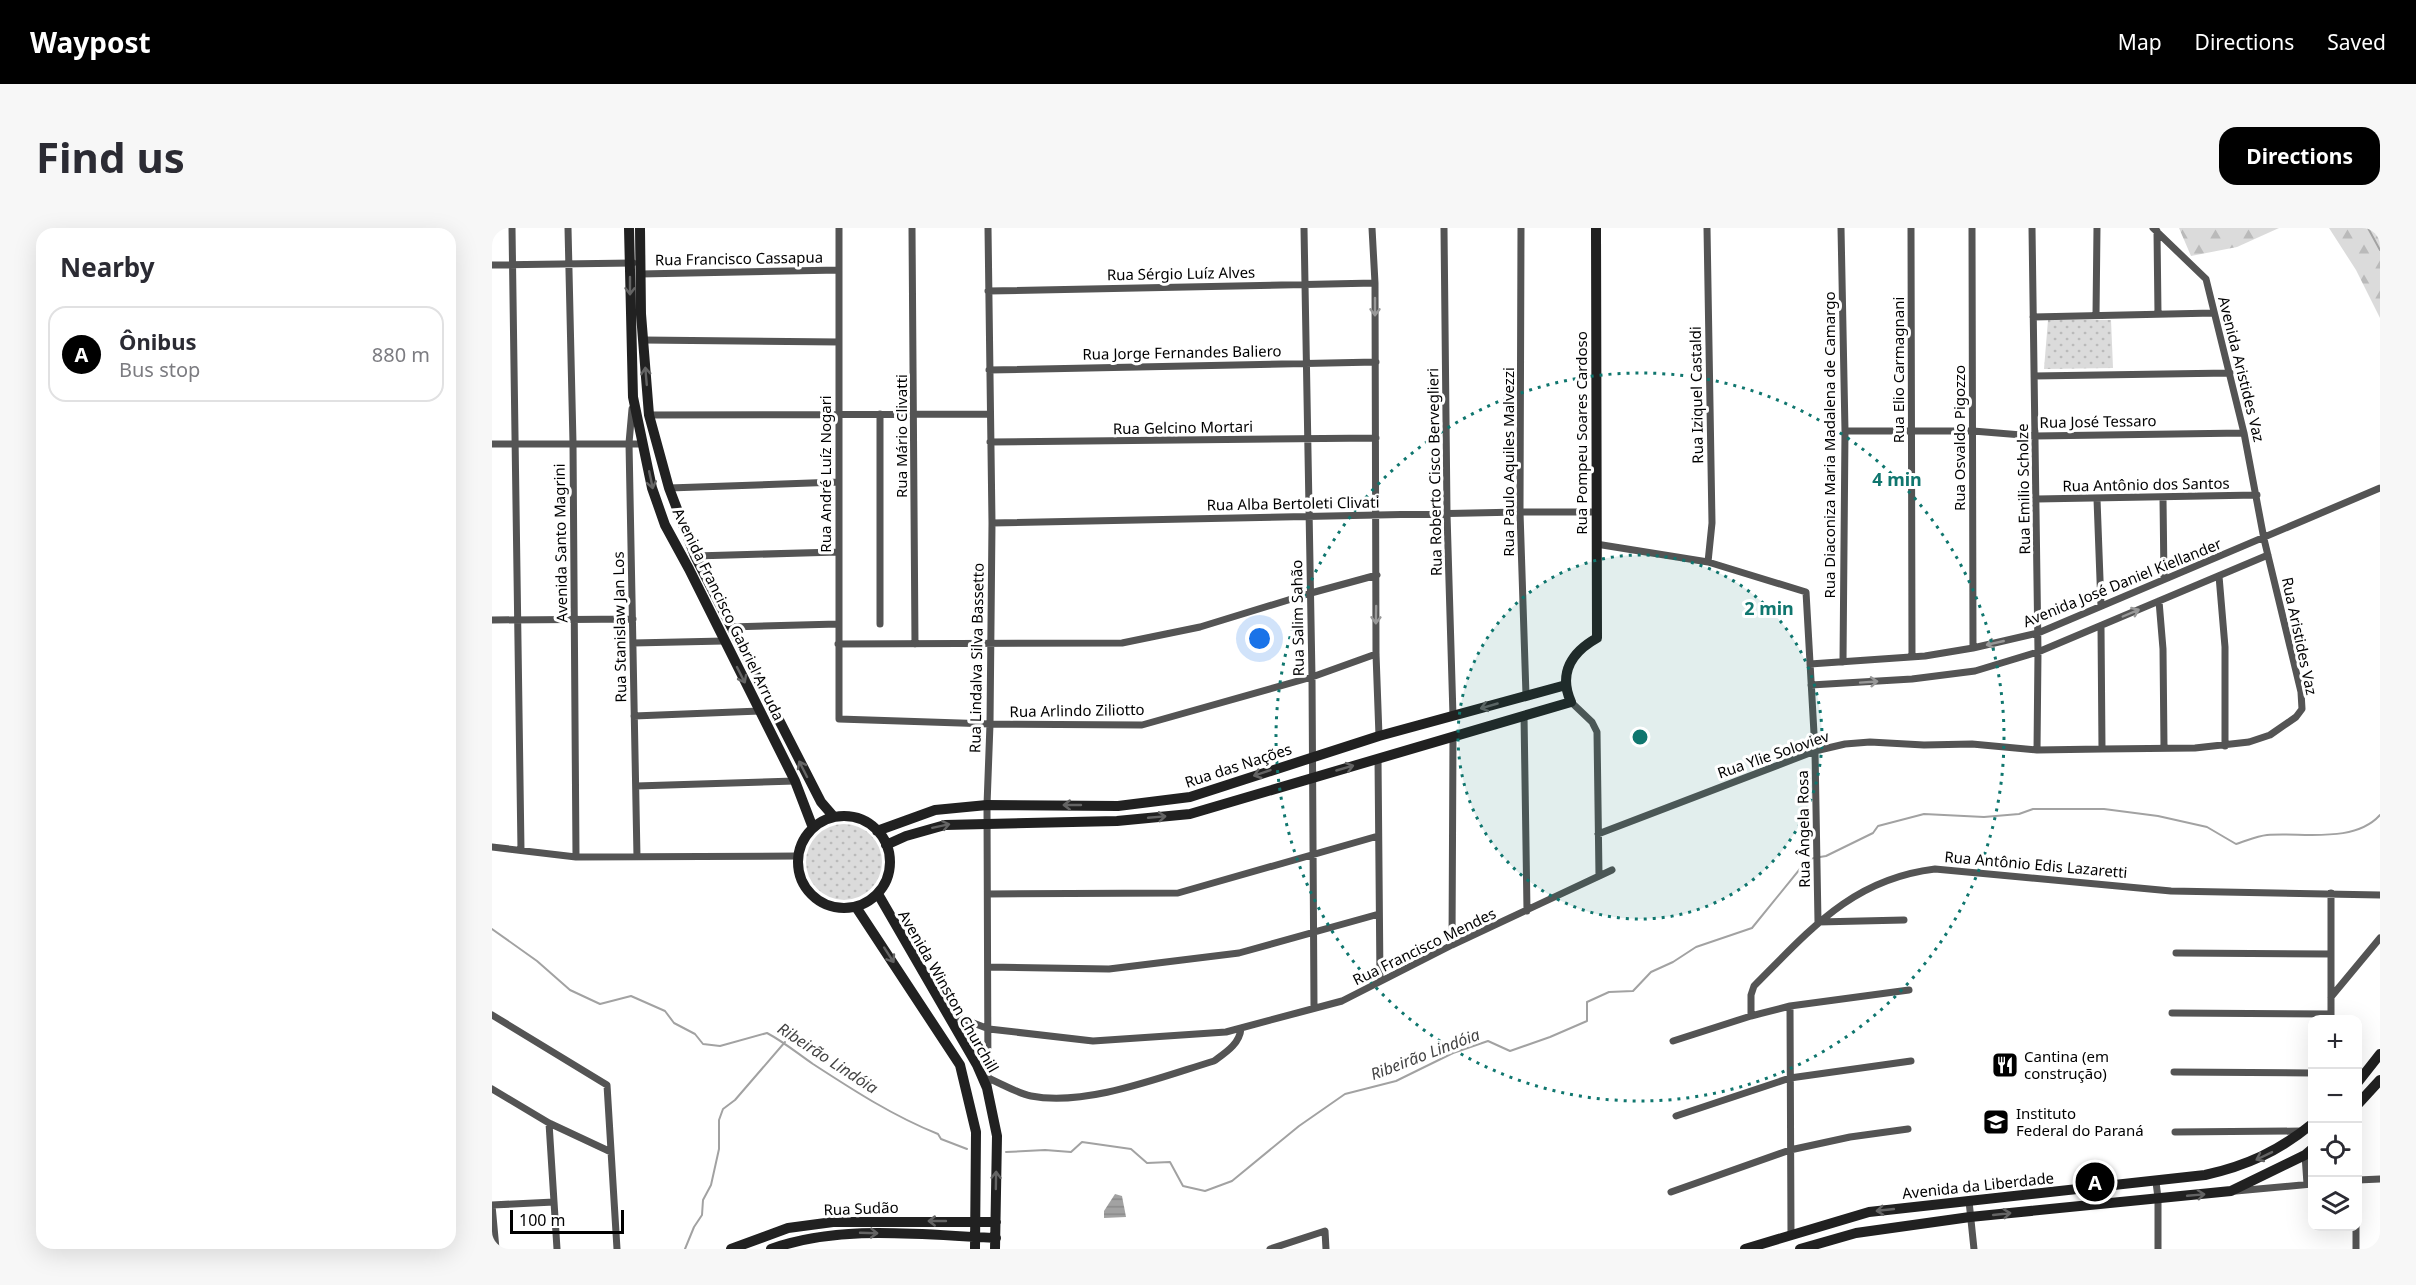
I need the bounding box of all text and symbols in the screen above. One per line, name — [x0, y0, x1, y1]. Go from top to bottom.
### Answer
text: Waypost — [30, 23, 151, 61]
text: Map — [2118, 28, 2162, 56]
text: Directions — [2195, 28, 2294, 56]
text: Saved — [2327, 28, 2386, 56]
button: Directions — [2219, 127, 2380, 185]
text: Find us — [36, 128, 185, 185]
street label: Rua Francisco Cassapua — [655, 247, 823, 269]
text: Nearby — [60, 249, 155, 285]
street label: Rua Sérgio Luíz Alves — [1107, 262, 1255, 284]
one-way arrow — [624, 276, 636, 296]
street label: Rua Diaconiza Maria Madalena de Camargo — [1819, 291, 1839, 599]
street label: Avenida Aristides Vaz — [2214, 294, 2270, 444]
one-way arrow — [1369, 297, 1381, 317]
street label: Rua Elio Carmagnani — [1888, 297, 1908, 443]
text: Ônibus — [119, 326, 197, 356]
street label: Rua Iziquel Castaldi — [1685, 326, 1707, 464]
street label: Rua Pompeu Soares Cardoso — [1571, 331, 1591, 535]
street label: Rua Jorge Fernandes Baliero — [1082, 340, 1282, 364]
text: A — [75, 341, 88, 368]
text: 880 m — [372, 341, 430, 368]
text: Bus stop — [119, 356, 200, 383]
street label: Rua Osvaldo Pigozzo — [1949, 365, 1969, 511]
one-way arrow — [640, 367, 651, 387]
street label: Rua Paulo Aquiles Malvezzi — [1498, 367, 1518, 557]
street label: Rua Roberto Cisco Berveglieri — [1422, 368, 1446, 576]
street label: Rua Mário Clivatti — [891, 374, 911, 498]
street label: Rua André Luíz Nogari — [815, 395, 835, 553]
street label: Rua José Tessaro — [2039, 410, 2157, 432]
street label: Rua Gelcino Mortari — [1113, 416, 1253, 438]
street label: Rua Emilio Scholze — [2012, 423, 2034, 555]
street label: Avenida Santo Magrini — [549, 463, 571, 623]
text: 4 min — [1872, 467, 1922, 491]
one-way arrow — [645, 470, 657, 489]
street label: Rua Antônio dos Santos — [2062, 473, 2230, 495]
street label: Rua Alba Bertoleti Clivati — [1206, 491, 1380, 515]
street label: Avenida Francisco Gabriel Arruda — [669, 505, 789, 723]
street label: Avenida José Daniel Kiellander — [2020, 533, 2224, 631]
street label: Rua Stanislaw Jan Los — [608, 551, 630, 703]
street label: Rua Salim Sahão — [1286, 560, 1308, 676]
street label: Rua Lindalva Silva Bassetto — [964, 563, 988, 753]
street label: Rua Aristides Vaz — [2278, 575, 2322, 697]
text: 2 min — [1744, 596, 1794, 620]
one-way arrow — [1370, 604, 1382, 624]
one-way arrow — [2121, 607, 2140, 618]
your location — [1245, 624, 1274, 653]
one-way arrow — [1986, 638, 2005, 649]
one-way arrow — [736, 666, 748, 684]
one-way arrow — [1859, 676, 1879, 687]
street label: Rua Arlindo Ziliotto — [1009, 699, 1145, 721]
one-way arrow — [1480, 700, 1499, 712]
street label: Rua Ylie Soloviev — [1715, 725, 1832, 782]
centre of rings — [1630, 727, 1650, 747]
street label: Rua das Nações — [1182, 738, 1294, 792]
one-way arrow — [797, 760, 808, 778]
one-way arrow — [1335, 762, 1354, 773]
one-way arrow — [1253, 768, 1272, 779]
street label: Rua Ângela Rosa — [1792, 770, 1814, 888]
one-way arrow — [1062, 799, 1082, 811]
one-way arrow — [1146, 811, 1166, 822]
one-way arrow — [932, 820, 951, 832]
street label: Rua Antônio Edis Lazaretti — [1944, 846, 2128, 882]
street label: Rua Francisco Mendes — [1349, 903, 1499, 989]
street label: Avenida Winston Churchill — [894, 906, 1004, 1076]
one-way arrow — [883, 946, 895, 963]
map controls — [2308, 1015, 2362, 1231]
button: + — [2308, 1015, 2362, 1069]
water label: Ribeirão Lindóia — [774, 1017, 882, 1099]
water label: Ribeirão Lindóia — [1367, 1023, 1483, 1085]
place label: Cantina (em construção) — [2024, 1046, 2109, 1083]
restaurant icon: Cantina (em construção) — [1990, 1050, 2020, 1080]
button: − — [2308, 1069, 2362, 1123]
place label: Instituto Federal do Paraná — [2016, 1103, 2144, 1140]
school or university icon: Instituto Federal do Paraná — [1981, 1107, 2011, 1137]
button: locate — [2308, 1123, 2362, 1177]
one-way arrow — [2255, 1150, 2273, 1162]
pin: A — [2076, 1160, 2114, 1204]
street label: Avenida da Liberdade — [1901, 1167, 2055, 1203]
one-way arrow — [991, 1170, 1002, 1190]
button: layers — [2308, 1177, 2362, 1231]
one-way arrow — [2185, 1189, 2205, 1200]
street label: Rua Sudão — [823, 1197, 899, 1219]
one-way arrow — [1875, 1205, 1895, 1216]
scale bar — [510, 1207, 624, 1234]
text: 100 m — [519, 1209, 566, 1231]
one-way arrow — [1991, 1209, 2011, 1220]
one-way arrow — [928, 1215, 948, 1227]
one-way arrow — [859, 1227, 879, 1238]

